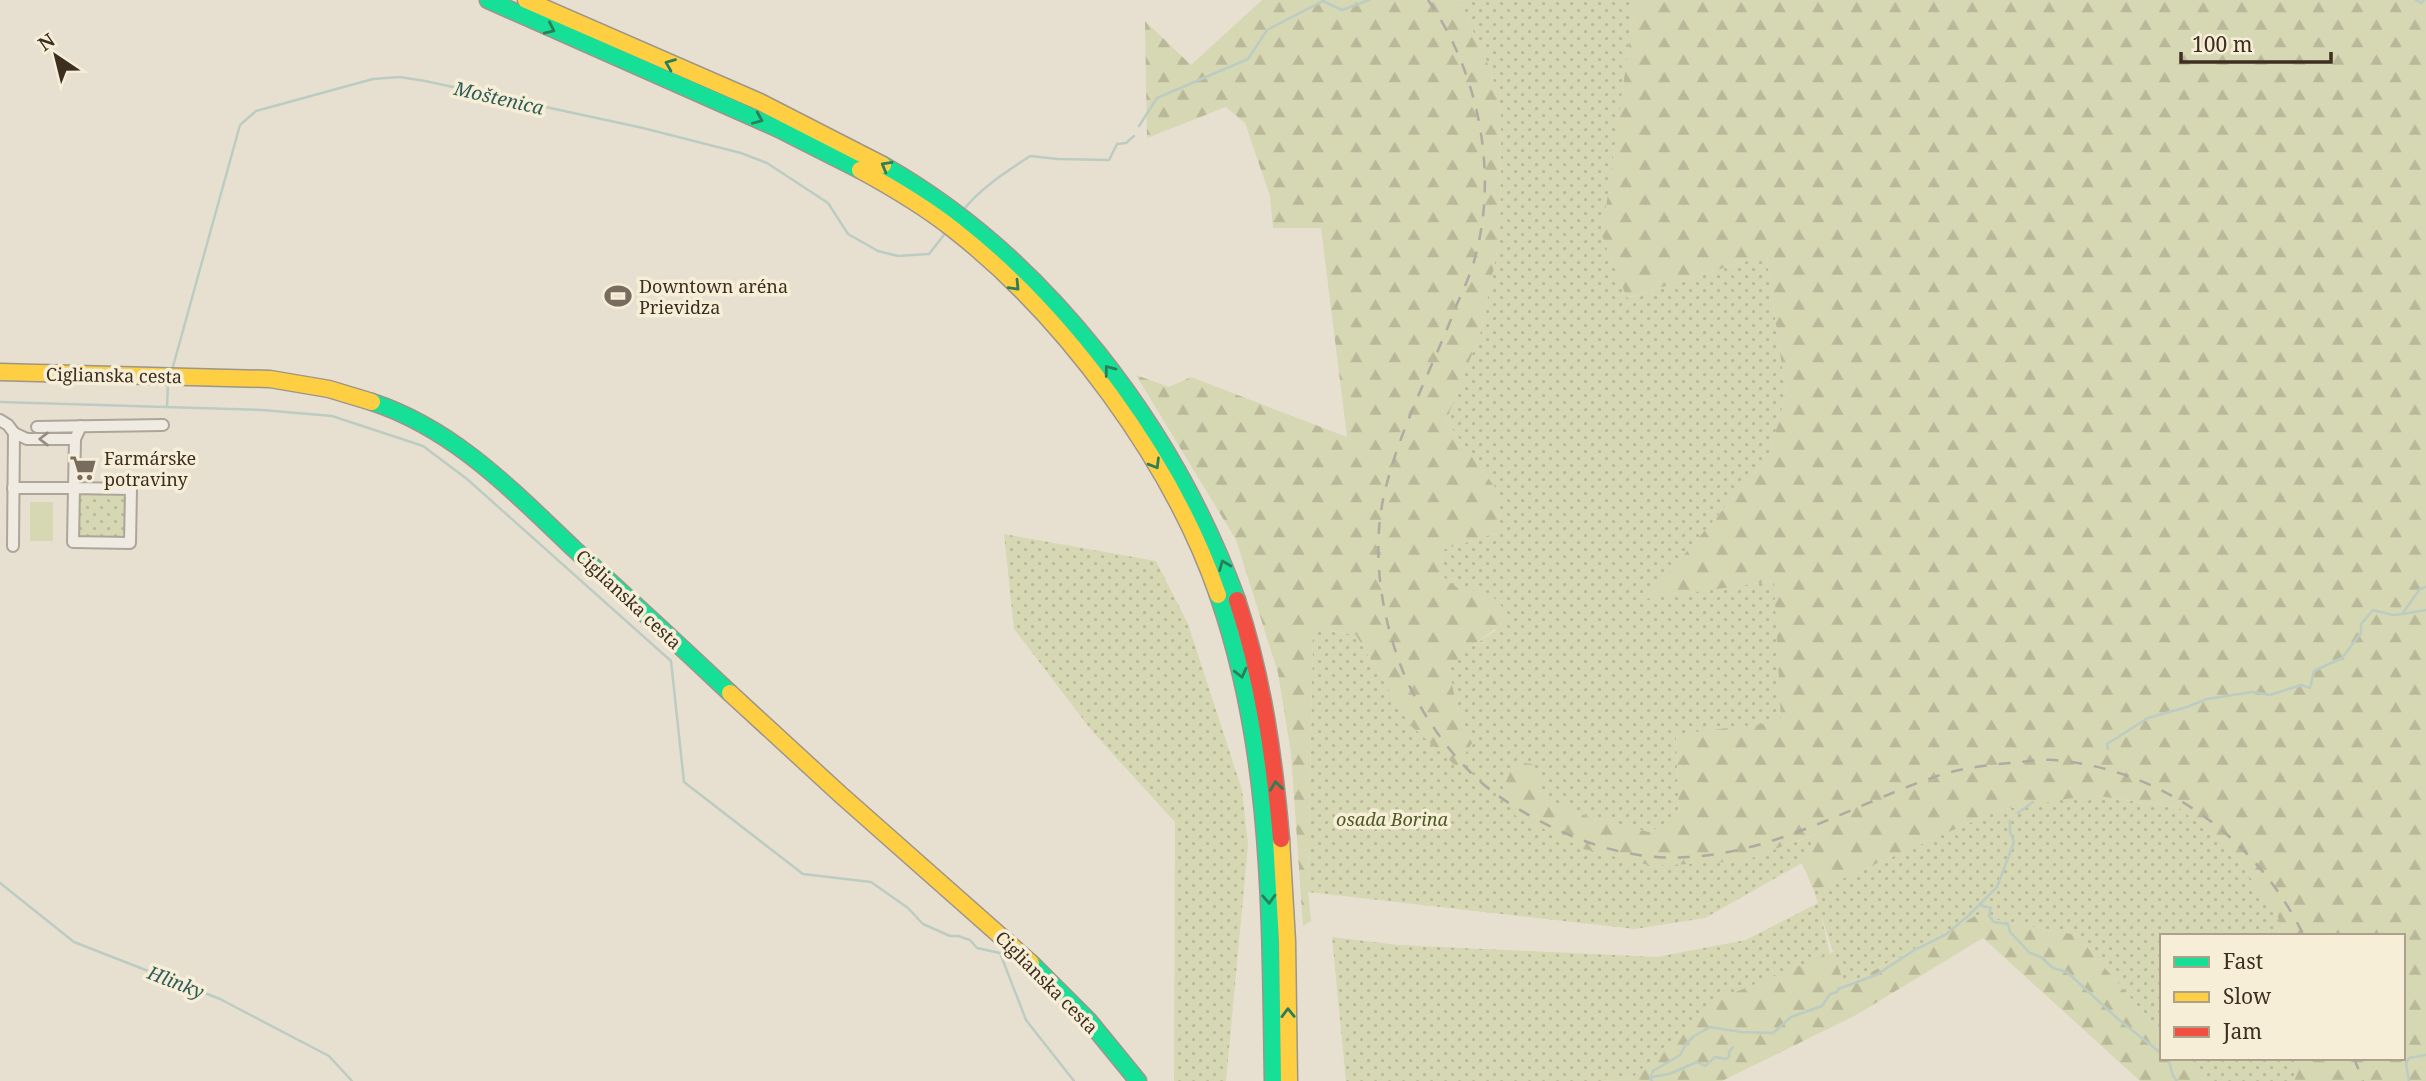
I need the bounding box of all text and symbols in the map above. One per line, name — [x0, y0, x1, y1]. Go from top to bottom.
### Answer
north arrow — [21, 21, 91, 91]
one-way arrow — [543, 21, 555, 35]
scale bar — [2181, 21, 2332, 65]
text: N — [33, 27, 60, 57]
text: 100 m — [2192, 30, 2253, 58]
one-way arrow — [665, 58, 677, 72]
water label: Moštenica — [451, 75, 546, 121]
one-way arrow — [751, 111, 764, 125]
one-way arrow — [881, 162, 894, 175]
place label: Downtown aréna Prievidza — [639, 274, 788, 319]
one-way arrow — [1006, 277, 1019, 290]
sports icon: Downtown aréna Prievidza — [603, 281, 633, 311]
street label: Ciglianska cesta — [46, 362, 182, 388]
one-way arrow — [1105, 365, 1118, 377]
one-way arrow — [38, 431, 49, 447]
place label: Farmárske potraviny — [104, 446, 196, 491]
supermarket icon: Farmárske potraviny — [68, 453, 98, 483]
one-way arrow — [1147, 456, 1160, 469]
street label: Ciglianska cesta — [571, 544, 687, 654]
one-way arrow — [1218, 560, 1232, 572]
one-way arrow — [1233, 667, 1247, 679]
one-way arrow — [1269, 780, 1284, 792]
park label: osada Borina — [1336, 807, 1448, 831]
one-way arrow — [1261, 894, 1276, 905]
street label: Ciglianska cesta — [990, 925, 1104, 1039]
legend — [2160, 934, 2405, 1060]
text: Fast — [2223, 947, 2263, 975]
water label: Hlinky — [143, 959, 208, 1005]
text: Slow — [2223, 982, 2272, 1010]
one-way arrow — [1280, 1007, 1295, 1018]
text: Jam — [2222, 1017, 2262, 1045]

